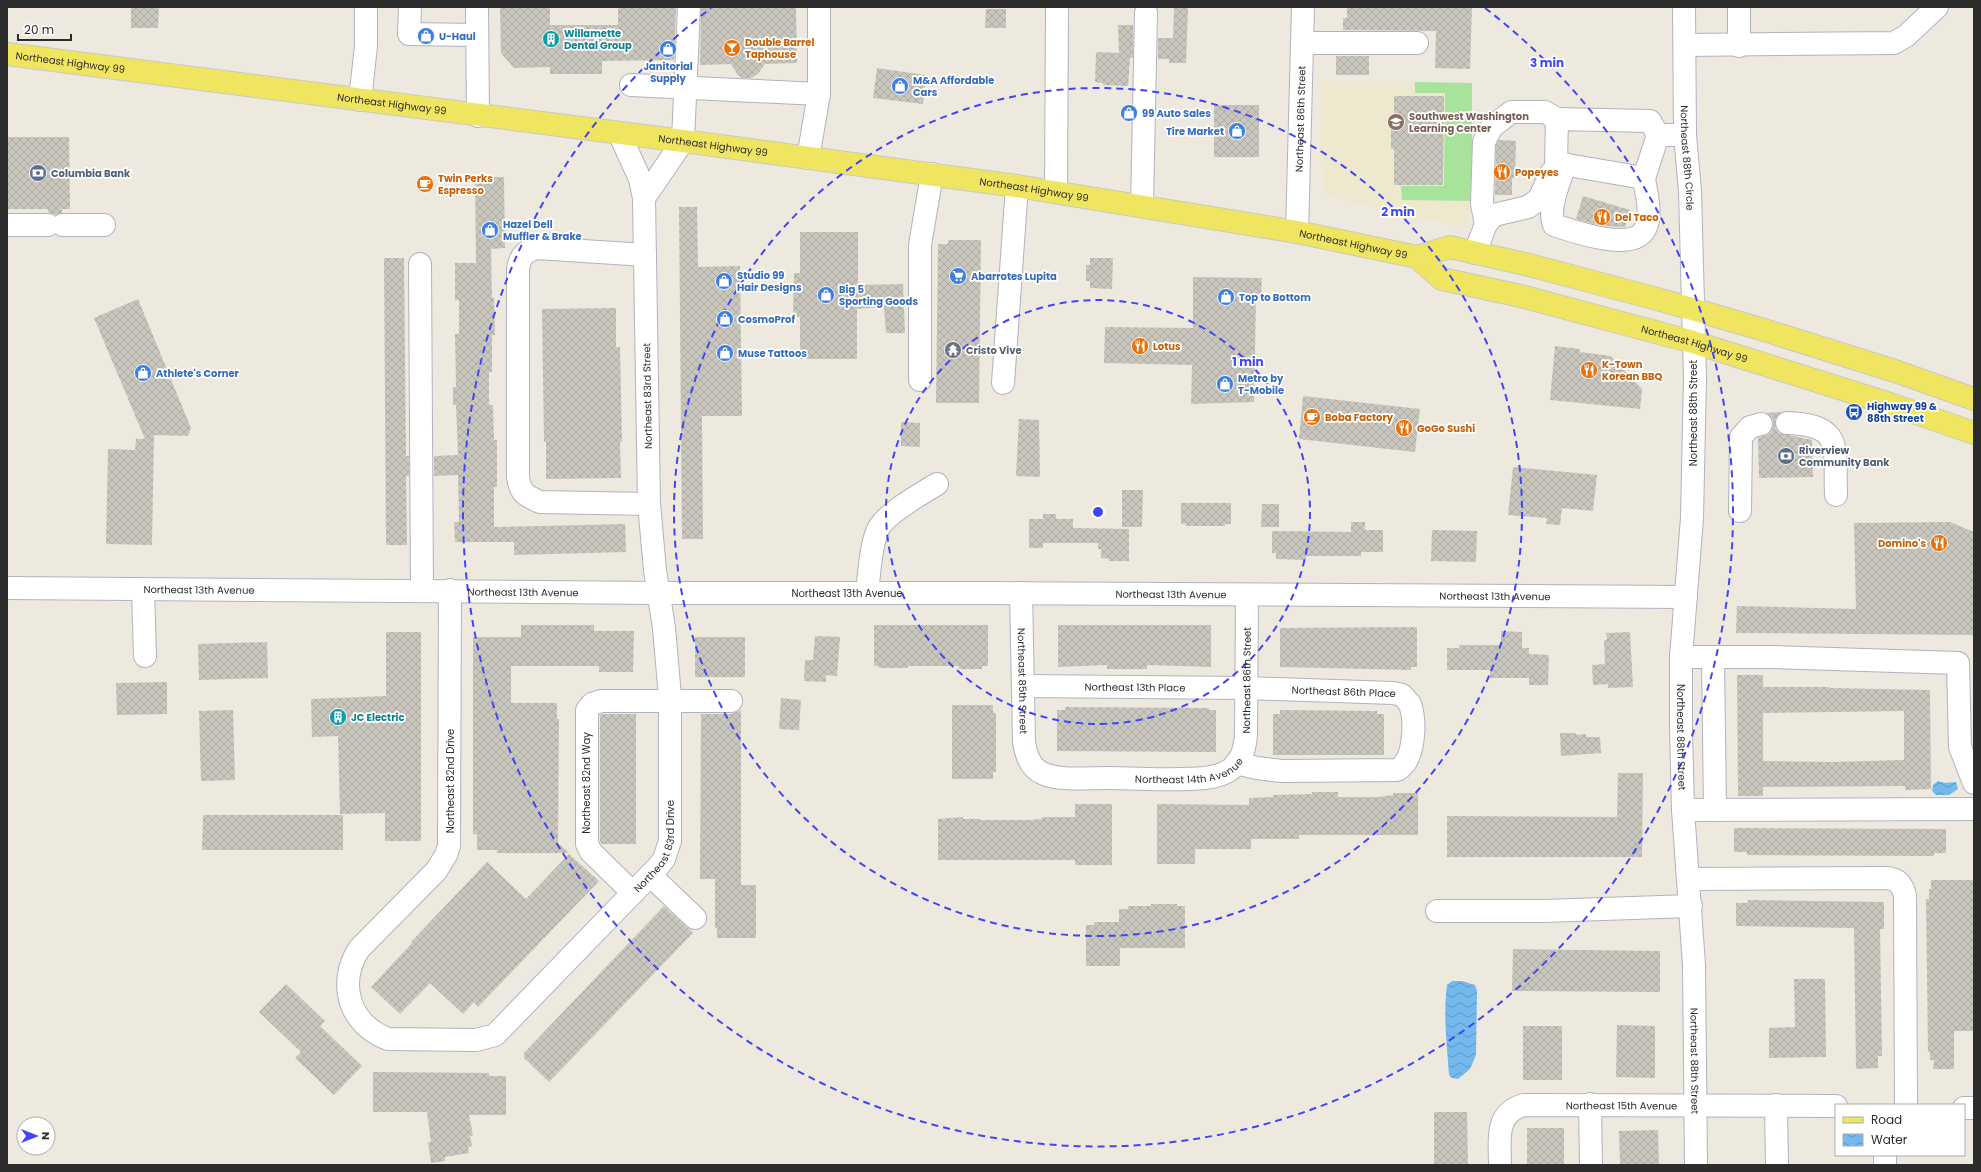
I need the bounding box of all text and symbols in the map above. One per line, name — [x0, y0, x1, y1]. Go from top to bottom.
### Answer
scale bar — [18, 16, 71, 42]
text: 20 m — [24, 21, 54, 38]
shop icon: U-Haul — [416, 26, 436, 46]
place label: Willamette Dental Group — [564, 26, 632, 53]
place label: U-Haul — [439, 29, 476, 44]
building icon: Willamette Dental Group — [541, 29, 561, 49]
place label: Double Barrel Taphouse — [745, 35, 814, 62]
bar icon: Double Barrel Taphouse — [722, 38, 742, 58]
shop icon: Janitorial Supply — [658, 39, 678, 59]
street label: Northeast Highway 99 — [15, 48, 126, 77]
text: 3 min — [1530, 54, 1564, 71]
place label: Janitorial Supply — [643, 59, 693, 86]
street label: Northeast 86th Street — [1292, 65, 1309, 172]
place label: M&A Affordable Cars — [913, 73, 994, 100]
shop icon: M&A Affordable Cars — [890, 76, 910, 96]
street label: Northeast Highway 99 — [336, 90, 447, 118]
shop icon: 99 Auto Sales — [1119, 103, 1139, 123]
street label: Northeast 88th Circle — [1677, 105, 1698, 211]
place label: 99 Auto Sales — [1142, 106, 1211, 121]
place label: Southwest Washington Learning Center — [1409, 109, 1529, 136]
school or university icon: Southwest Washington Learning Center — [1386, 112, 1406, 132]
shop icon: Tire Market — [1227, 121, 1247, 141]
place label: Tire Market — [1166, 124, 1224, 139]
street label: Northeast Highway 99 — [658, 131, 769, 160]
restaurant icon: Popeyes — [1492, 162, 1512, 182]
bank icon: Columbia Bank — [28, 163, 48, 183]
place label: Popeyes — [1515, 165, 1559, 180]
place label: Columbia Bank — [51, 166, 131, 181]
place label: Twin Perks Espresso — [438, 171, 493, 198]
cafe icon: Twin Perks Espresso — [415, 174, 435, 194]
street label: Northeast Highway 99 — [979, 174, 1090, 206]
text: 2 min — [1381, 203, 1415, 220]
restaurant icon: Del Taco — [1592, 207, 1612, 227]
place label: Del Taco — [1615, 210, 1659, 225]
place label: Hazel Dell Muffler & Brake — [503, 217, 582, 244]
shop icon: Hazel Dell Muffler & Brake — [480, 220, 500, 240]
street label: Northeast Highway 99 — [1298, 226, 1409, 263]
supermarket icon: Abarrotes Lupita — [948, 266, 968, 286]
place label: Studio 99 Hair Designs — [737, 268, 802, 295]
place label: Abarrotes Lupita — [971, 269, 1057, 284]
shop icon: Studio 99 Hair Designs — [714, 271, 734, 291]
place label: Big 5 Sporting Goods — [839, 282, 918, 309]
shop icon: Big 5 Sporting Goods — [816, 285, 836, 305]
shop icon: Top to Bottom — [1216, 287, 1236, 307]
place label: Top to Bottom — [1239, 290, 1311, 305]
shop icon: CosmoProf — [715, 309, 735, 329]
place label: CosmoProf — [738, 312, 795, 327]
street label: Northeast Highway 99 — [1640, 321, 1749, 367]
restaurant icon: Lotus — [1130, 336, 1150, 356]
place label: Lotus — [1153, 339, 1181, 354]
temple icon: Cristo Vive — [943, 340, 963, 360]
street label: Northeast 83rd Street — [639, 342, 656, 449]
shop icon: Muse Tattoos — [715, 343, 735, 363]
place label: Cristo Vive — [966, 343, 1022, 358]
place label: Muse Tattoos — [738, 346, 807, 361]
text: 1 min — [1232, 353, 1264, 370]
place label: K-Town Korean BBQ — [1602, 357, 1663, 384]
street label: Northeast 88th Street — [1686, 359, 1701, 466]
restaurant icon: K-Town Korean BBQ — [1579, 360, 1599, 380]
shop icon: Athlete's Corner — [133, 363, 153, 383]
place label: Athlete's Corner — [156, 366, 240, 381]
place label: Metro by T-Mobile — [1238, 371, 1284, 398]
shop icon: Metro by T-Mobile — [1215, 374, 1235, 394]
place label: Highway 99 & 88th Street — [1867, 399, 1937, 426]
bus stop icon: Highway 99 & 88th Street — [1844, 402, 1864, 422]
cafe icon: Boba Factory — [1302, 407, 1322, 427]
place label: Boba Factory — [1325, 410, 1394, 425]
restaurant icon: GoGo Sushi — [1394, 418, 1414, 438]
place label: GoGo Sushi — [1417, 421, 1475, 436]
place label: Riverview Community Bank — [1799, 443, 1890, 470]
bank icon: Riverview Community Bank — [1776, 446, 1796, 466]
centre of rings — [1091, 505, 1105, 519]
restaurant icon: Domino's — [1929, 533, 1949, 553]
place label: Domino's — [1878, 536, 1926, 551]
street label: Northeast 13th Avenue — [143, 582, 255, 598]
street label: Northeast 13th Avenue — [467, 585, 579, 600]
street label: Northeast 13th Avenue — [791, 586, 903, 601]
street label: Northeast 13th Avenue — [1115, 587, 1227, 602]
street label: Northeast 13th Avenue — [1439, 589, 1551, 604]
street label: Northeast 86th Street — [1239, 627, 1255, 734]
street label: Northeast 85th Street — [1014, 628, 1031, 735]
street label: Northeast 13th Place — [1084, 680, 1185, 695]
street label: Northeast 86th Place — [1291, 683, 1398, 701]
street label: Northeast 88th Street — [1673, 684, 1690, 791]
building icon: JC Electric — [328, 707, 348, 727]
place label: JC Electric — [351, 710, 404, 725]
street label: Northeast 82nd Drive — [443, 729, 458, 833]
street label: Northeast 82nd Way — [579, 732, 594, 834]
street label: Northeast 14th Avenue — [1135, 755, 1247, 787]
street label: Northeast 83rd Drive — [630, 800, 678, 896]
street label: Northeast 88th Street — [1686, 1008, 1702, 1114]
street label: Northeast 15th Avenue — [1566, 1098, 1677, 1113]
legend — [1835, 1104, 1965, 1156]
text: Road — [1871, 1111, 1902, 1128]
north arrow — [16, 1116, 56, 1156]
text: Water — [1871, 1131, 1908, 1148]
text: N — [38, 1132, 54, 1140]

